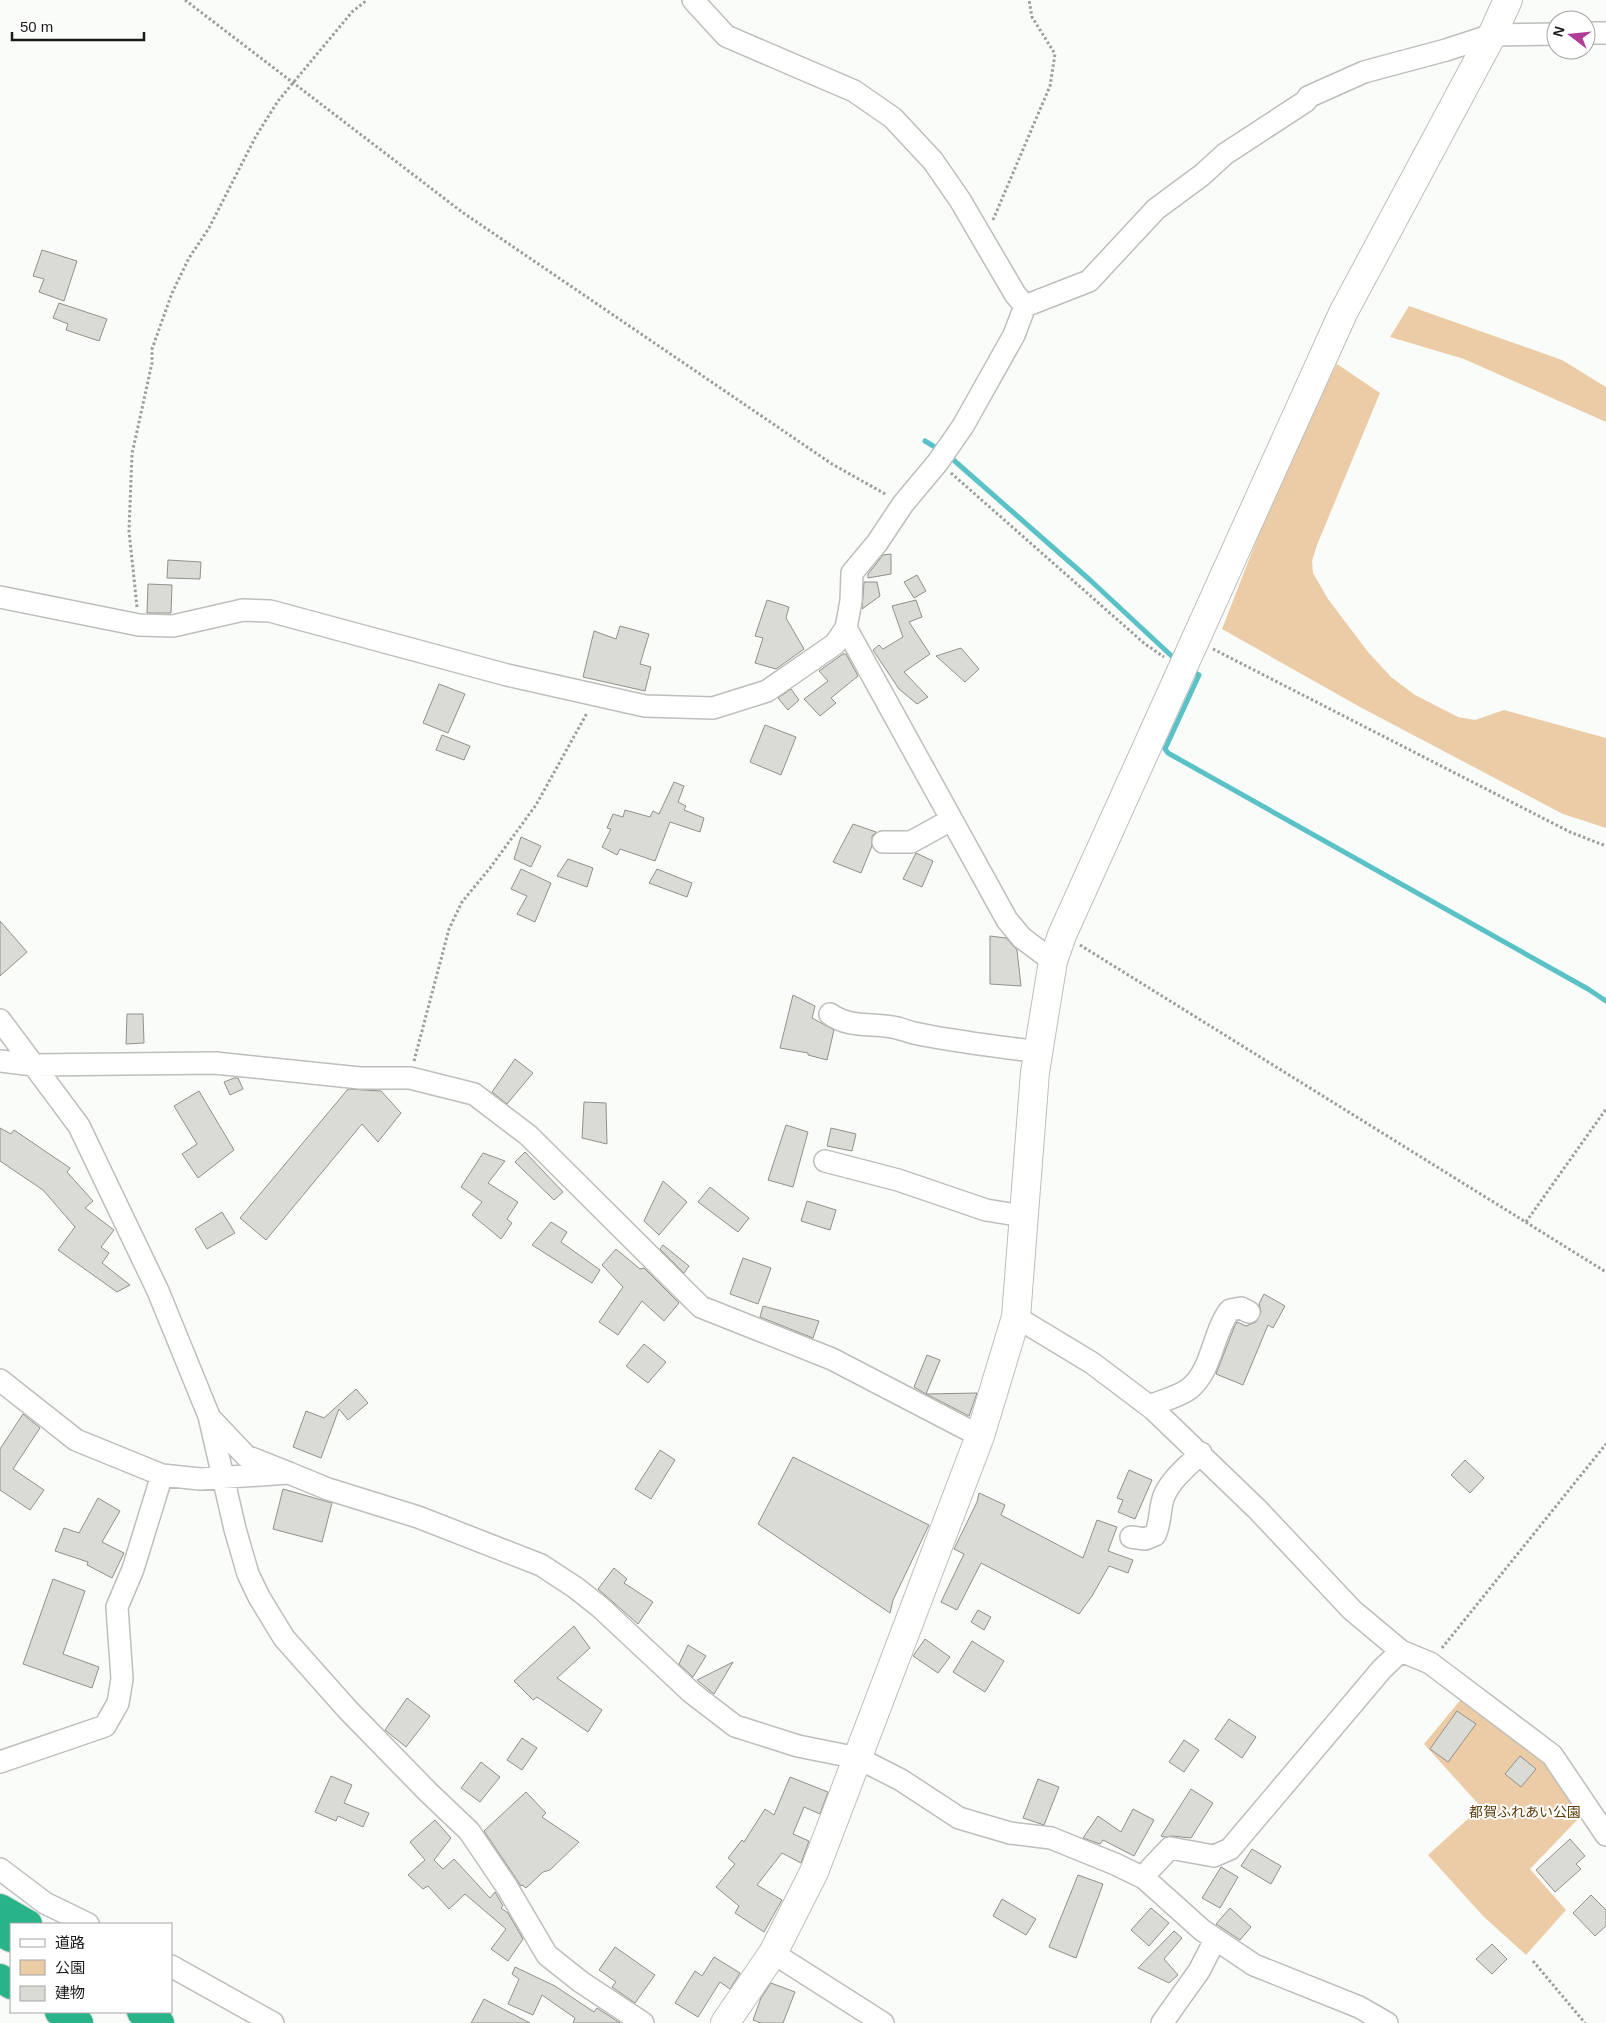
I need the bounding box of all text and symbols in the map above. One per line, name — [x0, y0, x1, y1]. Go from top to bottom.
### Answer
scale bar — [12, 10, 145, 42]
north arrow — [1546, 10, 1596, 60]
text: 50 m — [20, 18, 53, 35]
text: N — [1549, 24, 1568, 38]
park label: 都賀ふれあい公園 — [1469, 1804, 1581, 1820]
legend — [10, 1923, 172, 2013]
text: 道路 — [55, 1934, 85, 1951]
text: 公園 — [55, 1959, 85, 1976]
text: 建物 — [55, 1984, 85, 2001]

